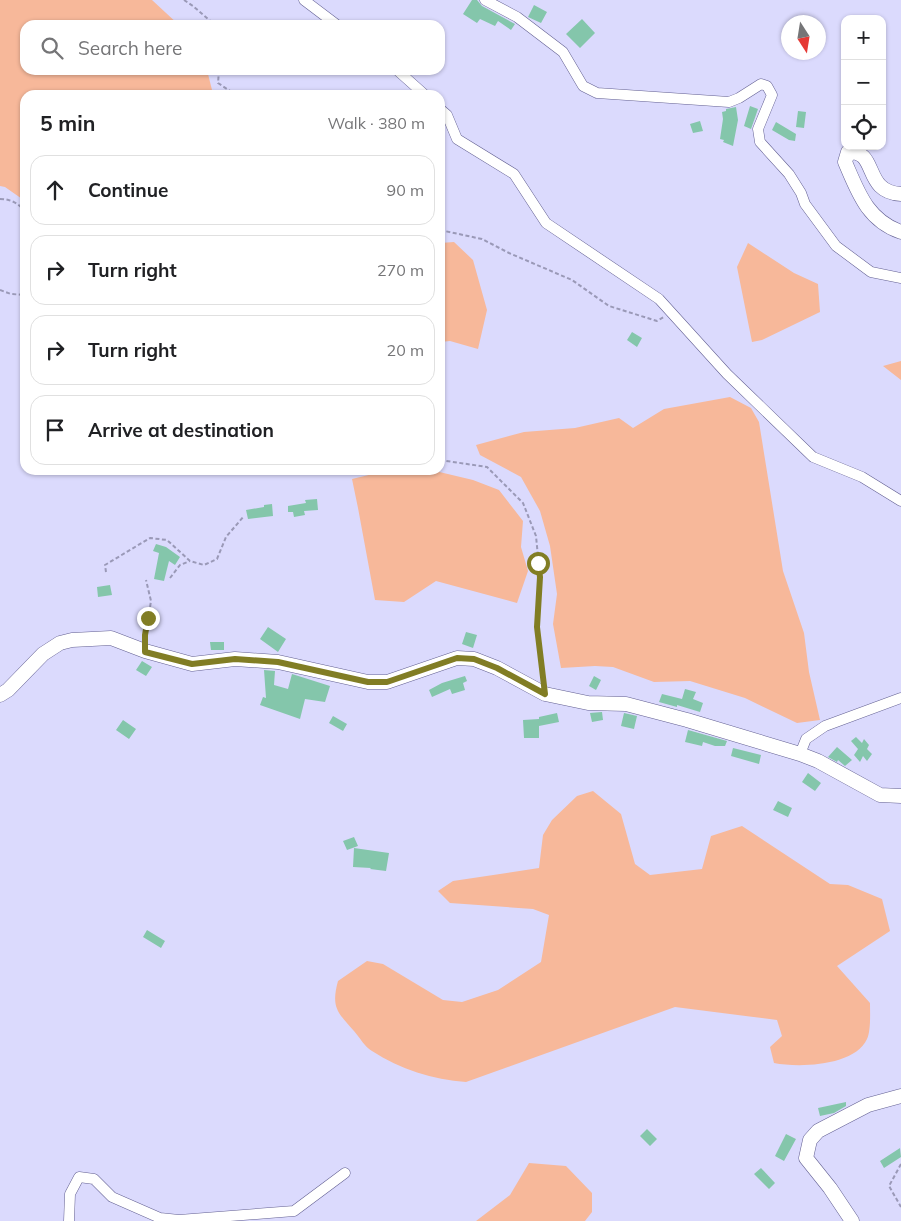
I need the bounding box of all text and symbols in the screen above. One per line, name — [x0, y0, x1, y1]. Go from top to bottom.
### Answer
north arrow — [781, 15, 826, 60]
map controls — [841, 15, 886, 150]
button: + — [841, 15, 886, 60]
search box — [20, 20, 445, 75]
icon: search — [38, 34, 66, 62]
text: Search here — [78, 36, 182, 60]
button: − — [841, 60, 886, 105]
button: locate — [841, 105, 886, 150]
text: 5 min — [40, 110, 95, 136]
text: Walk · 380 m — [327, 113, 425, 133]
icon: ahead — [41, 176, 69, 204]
text: Continue — [88, 178, 168, 202]
text: 90 m — [387, 180, 424, 200]
icon: right — [41, 256, 69, 284]
text: Turn right — [88, 258, 177, 282]
text: 270 m — [377, 260, 424, 280]
icon: right — [41, 336, 69, 364]
text: Turn right — [88, 338, 177, 362]
text: 20 m — [387, 340, 424, 360]
icon: arrive — [41, 416, 69, 444]
text: Arrive at destination — [88, 418, 274, 442]
route start — [527, 552, 550, 575]
route end — [137, 607, 160, 630]

